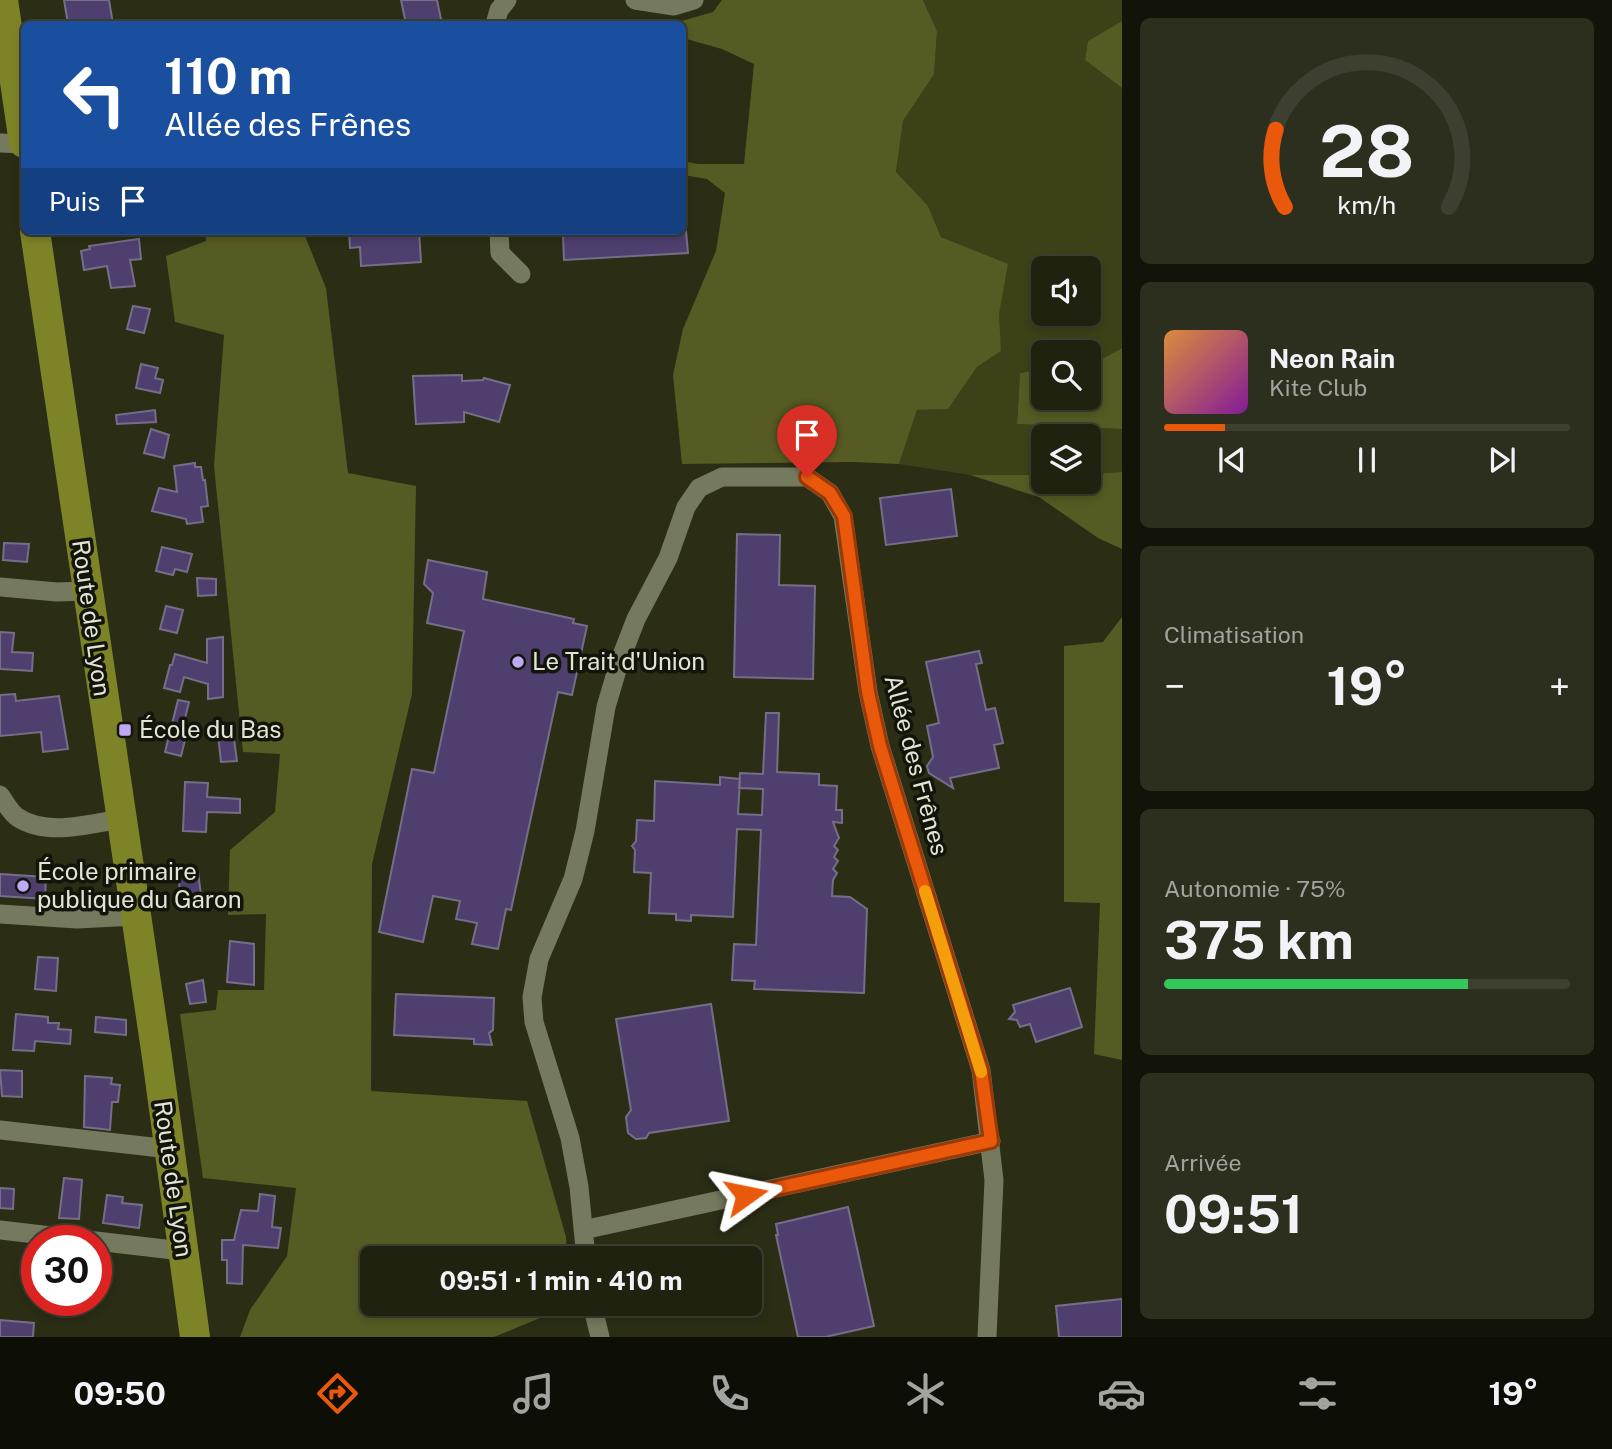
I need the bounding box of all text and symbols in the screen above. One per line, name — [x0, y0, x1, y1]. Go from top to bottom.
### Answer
text: 110 m — [164, 47, 292, 105]
icon: left — [49, 49, 140, 140]
text: Allée des Frênes — [164, 106, 411, 143]
text: 28 — [1319, 108, 1415, 193]
icon: arrive — [114, 182, 152, 220]
text: Puis — [49, 186, 100, 217]
text: km/h — [1338, 190, 1396, 220]
map controls — [1031, 256, 1101, 494]
button: sound — [1031, 256, 1101, 326]
button: search — [1031, 340, 1101, 410]
text: Neon Rain — [1269, 343, 1395, 374]
text: Kite Club — [1269, 374, 1367, 401]
pin — [777, 405, 837, 477]
icon: arrive — [788, 416, 826, 454]
button: layers — [1031, 424, 1101, 494]
icon: previous — [1213, 441, 1251, 479]
icon: pause — [1348, 441, 1386, 479]
icon: next — [1483, 441, 1521, 479]
street label: Route de Lyon — [67, 538, 117, 698]
text: Climatisation — [1164, 621, 1304, 648]
place label: Le Trait d'Union — [532, 647, 705, 675]
marker: Le Trait d'Union — [510, 654, 526, 670]
text: 19° — [1326, 656, 1408, 717]
text: − — [1164, 664, 1185, 709]
text: + — [1549, 664, 1570, 709]
street label: Allée des Frênes — [879, 672, 954, 858]
place label: École du Bas — [139, 715, 281, 743]
marker: École du Bas — [117, 722, 133, 738]
place label: École primaire publique du Garon — [37, 857, 241, 913]
text: Autonomie · 75% — [1164, 875, 1346, 902]
marker: École primaire publique du Garon — [15, 878, 31, 894]
text: 375 km — [1164, 910, 1354, 971]
street label: Route de Lyon — [149, 1099, 199, 1259]
text: Arrivée — [1164, 1149, 1241, 1176]
position arrow — [709, 1158, 783, 1232]
text: 09:51 — [1164, 1184, 1303, 1245]
speed limit sign: 30 — [21, 1225, 112, 1316]
text: 09:51 · 1 min · 410 m — [439, 1265, 683, 1296]
icon: directions — [313, 1369, 362, 1418]
icon: music — [509, 1369, 558, 1418]
icon: phone — [705, 1369, 754, 1418]
icon: climate — [901, 1369, 950, 1418]
icon: car — [1097, 1369, 1146, 1418]
icon: filters — [1293, 1369, 1342, 1418]
text: 09:50 — [73, 1375, 166, 1412]
text: 19° — [1489, 1375, 1538, 1412]

